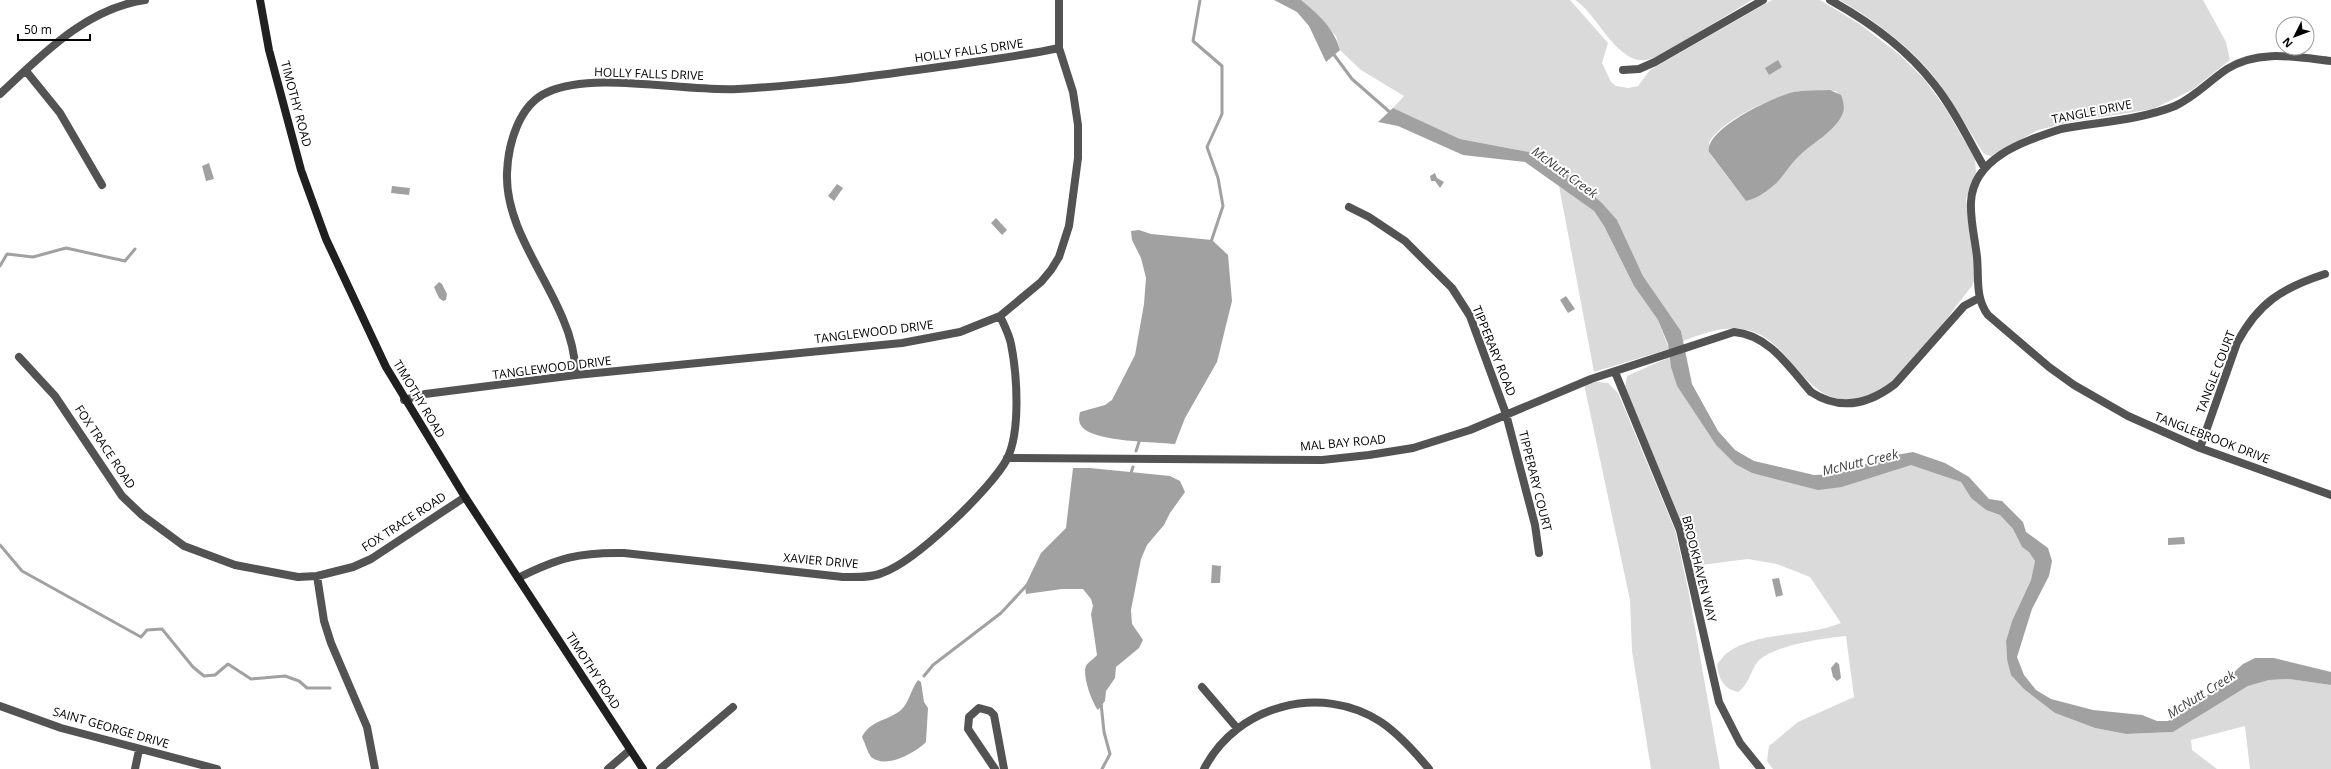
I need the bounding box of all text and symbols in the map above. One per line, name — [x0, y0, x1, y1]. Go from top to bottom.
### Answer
scale bar — [18, 16, 90, 42]
north arrow — [2275, 16, 2315, 56]
text: 50 m — [24, 21, 52, 38]
street label: HOLLY FALLS DRIVE — [913, 34, 1024, 67]
text: N — [2279, 35, 2296, 51]
street label: TIMOTHY ROAD — [277, 59, 316, 149]
street label: HOLLY FALLS DRIVE — [594, 63, 704, 84]
street label: TANGLE DRIVE — [2050, 95, 2133, 128]
water label: McNutt Creek — [1528, 142, 1602, 202]
street label: TIPPERARY ROAD — [1469, 303, 1520, 399]
street label: TANGLEWOOD DRIVE — [813, 316, 934, 347]
street label: TANGLE COURT — [2192, 327, 2239, 416]
street label: TANGLEWOOD DRIVE — [491, 352, 612, 383]
street label: TIMOTHY ROAD — [389, 356, 449, 441]
street label: FOX TRACE ROAD — [71, 402, 140, 492]
street label: TANGLEBROOK DRIVE — [2152, 408, 2272, 467]
street label: TIPPERARY COURT — [1515, 429, 1556, 533]
street label: MAL BAY ROAD — [1299, 430, 1387, 455]
water label: McNutt Creek — [1820, 444, 1900, 479]
street label: FOX TRACE ROAD — [358, 488, 449, 555]
street label: BROOKHAVEN WAY — [1678, 514, 1721, 624]
street label: XAVIER DRIVE — [783, 549, 859, 572]
street label: TIMOTHY ROAD — [562, 629, 625, 712]
water label: McNutt Creek — [2163, 666, 2239, 722]
street label: SAINT GEORGE DRIVE — [51, 703, 171, 752]

